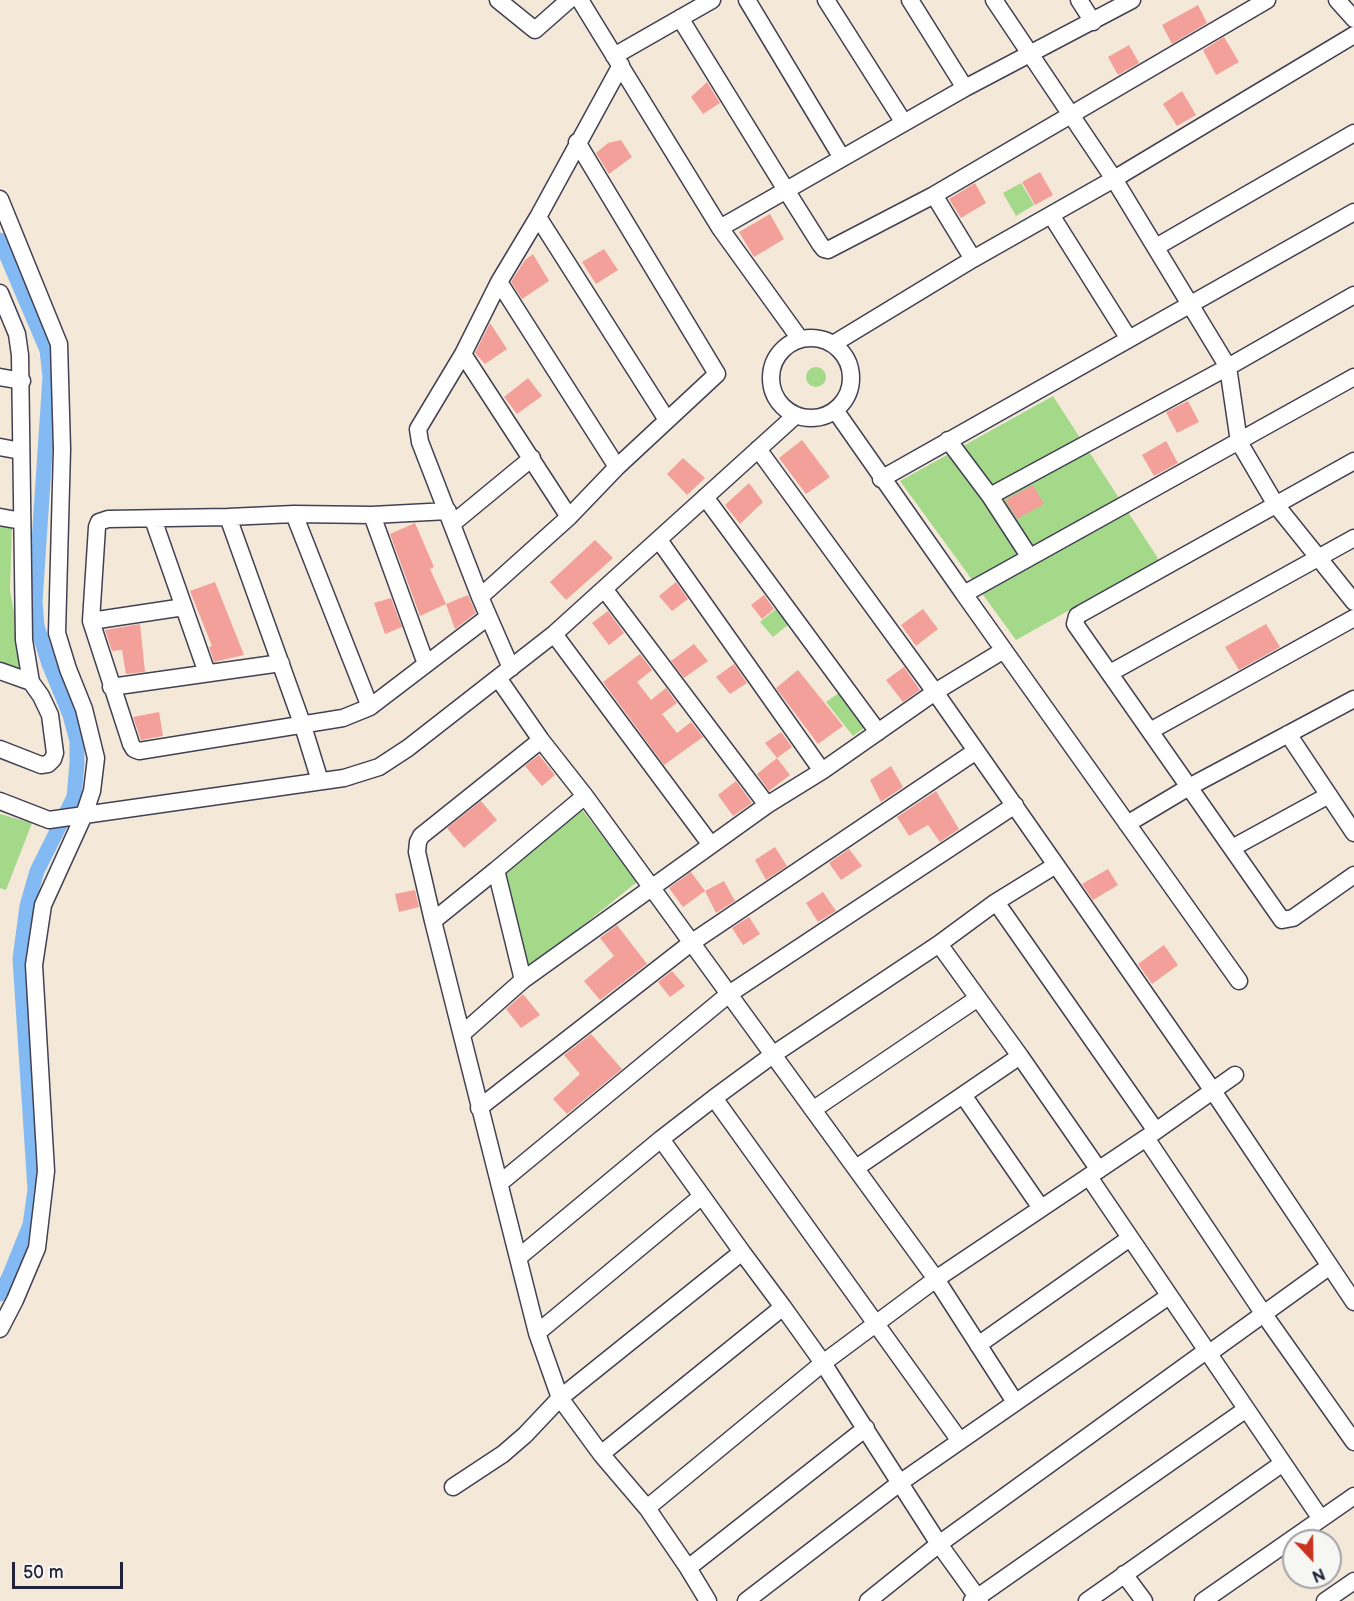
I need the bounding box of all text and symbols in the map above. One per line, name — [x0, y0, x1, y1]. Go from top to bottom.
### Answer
north arrow — [1282, 1529, 1342, 1589]
scale bar — [15, 1550, 126, 1588]
text: 50 m — [23, 1562, 64, 1583]
text: N — [1309, 1563, 1327, 1585]

